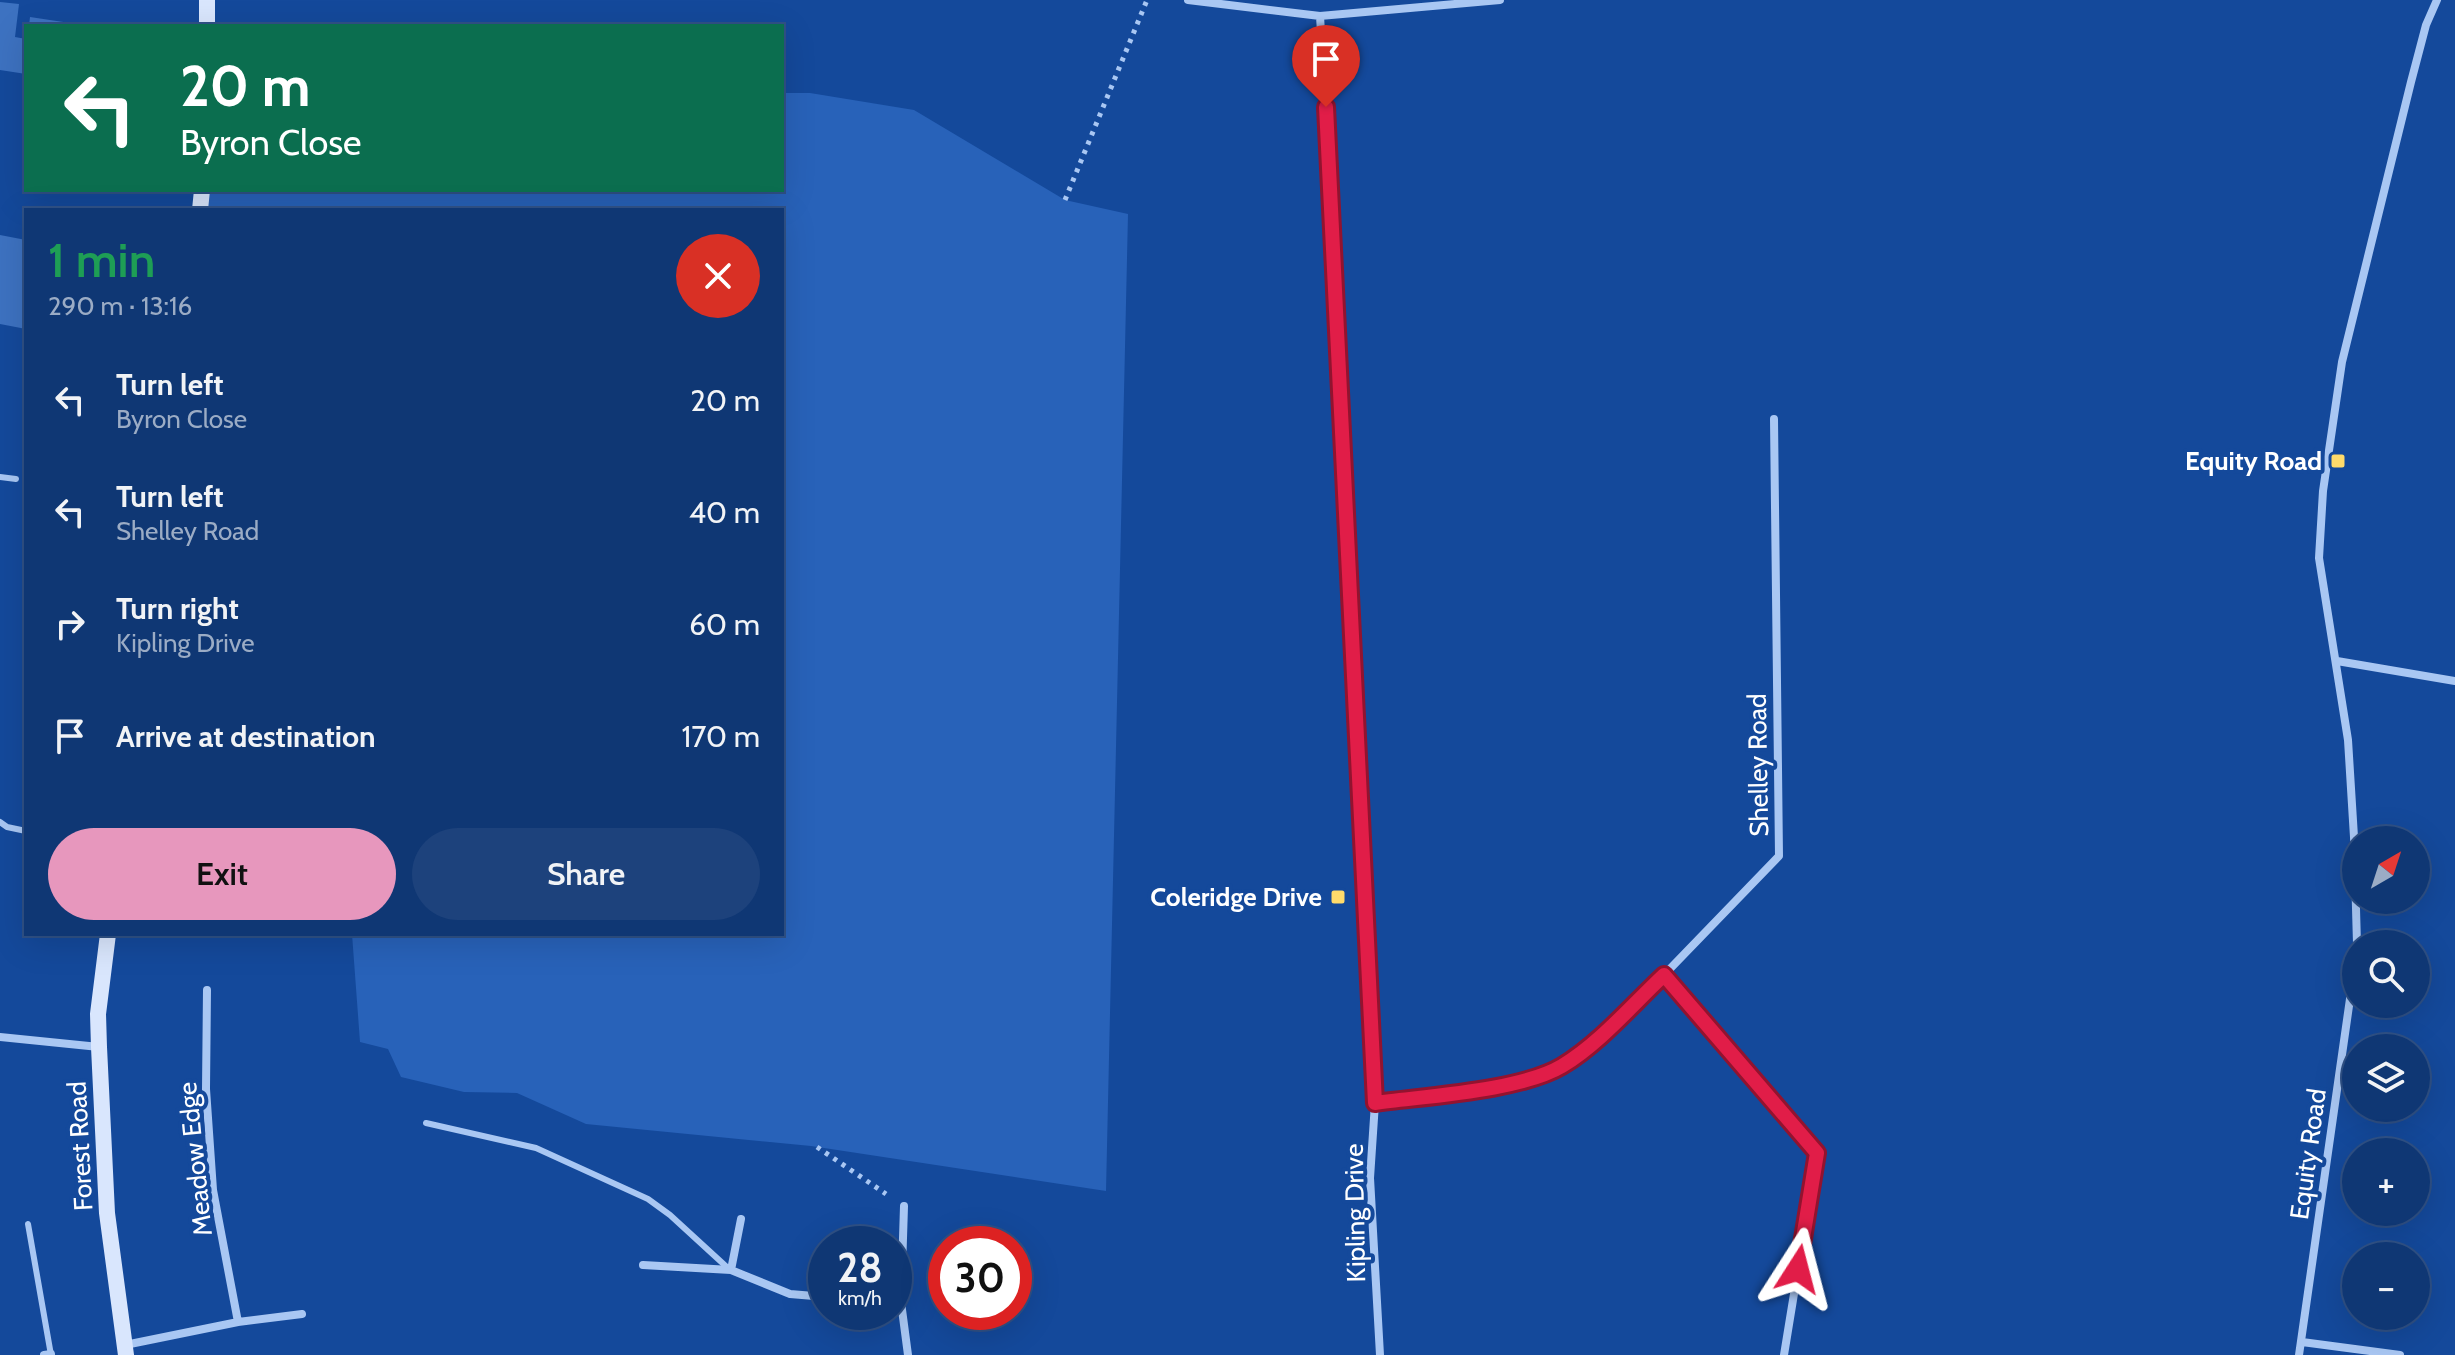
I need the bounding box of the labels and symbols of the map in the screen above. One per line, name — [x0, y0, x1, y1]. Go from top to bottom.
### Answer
pin — [1292, 25, 1360, 107]
place label: Equity Road — [2185, 445, 2322, 477]
marker: Equity Road — [2329, 452, 2347, 470]
street label: Shelley Road — [1741, 693, 1775, 837]
north arrow — [2342, 826, 2430, 914]
place label: Coleridge Drive — [1150, 881, 1322, 913]
marker: Coleridge Drive — [1329, 888, 1347, 906]
street label: Forest Road — [61, 1080, 99, 1212]
street label: Meadow Edge — [171, 1080, 219, 1238]
street label: Equity Road — [2283, 1087, 2333, 1221]
street label: Kipling Drive — [1338, 1143, 1372, 1283]
speed limit sign: 30 — [928, 1226, 1032, 1330]
position arrow — [1756, 1227, 1840, 1311]

